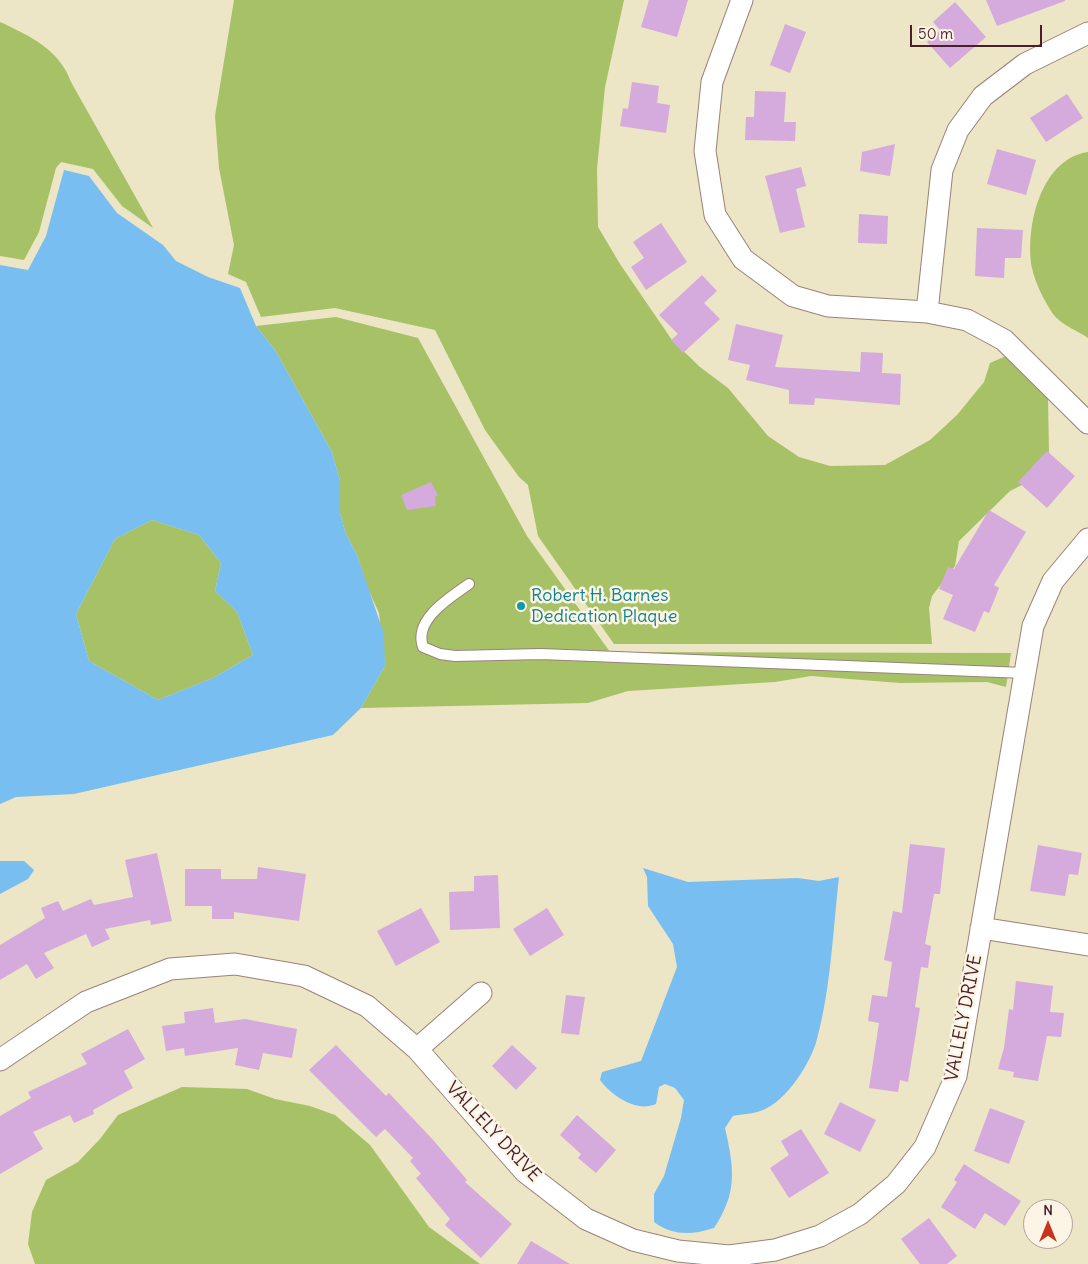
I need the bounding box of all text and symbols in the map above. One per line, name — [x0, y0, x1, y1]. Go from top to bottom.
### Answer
scale bar — [913, 15, 1046, 47]
text: 50 m — [918, 24, 953, 43]
place label: Robert H. Barnes Dedication Plaque — [531, 585, 677, 628]
marker: Robert H. Barnes Dedication Plaque — [515, 600, 527, 612]
street label: VALLELY DRIVE — [941, 953, 987, 1083]
street label: VALLELY DRIVE — [441, 1078, 545, 1186]
north arrow — [1023, 1199, 1073, 1249]
text: N — [1043, 1201, 1053, 1219]

